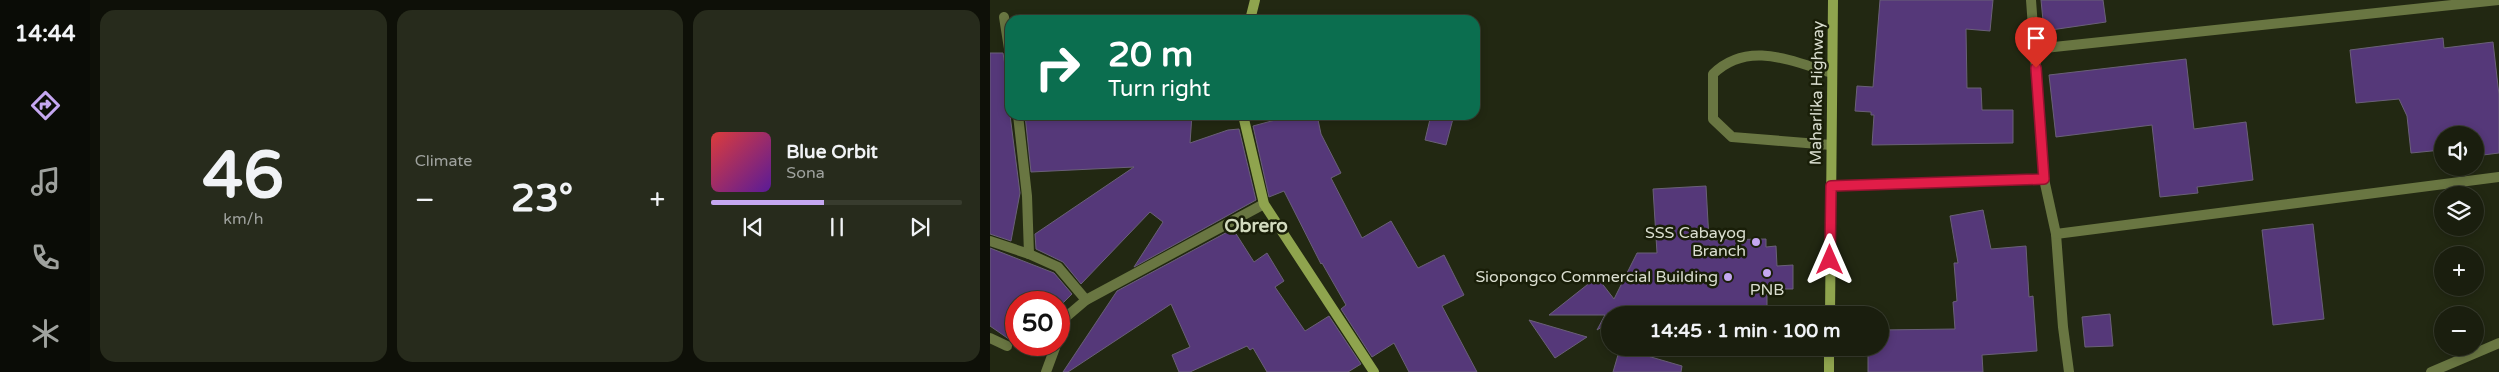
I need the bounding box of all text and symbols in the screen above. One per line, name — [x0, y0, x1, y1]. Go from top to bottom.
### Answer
pin — [2015, 17, 2057, 68]
street label: Maharlika Highway — [1806, 20, 1828, 165]
text: 14:44 — [15, 21, 75, 47]
icon: arrive — [2022, 24, 2050, 52]
text: 20 m — [1108, 34, 1193, 76]
icon: right — [1025, 35, 1090, 100]
text: Turn right — [1108, 76, 1210, 102]
icon: directions — [28, 88, 63, 123]
map controls — [2434, 126, 2484, 356]
button: sound — [2434, 126, 2484, 176]
text: 46 — [203, 137, 284, 216]
text: Blue Orbit — [786, 141, 878, 163]
text: Climate — [415, 151, 472, 171]
text: Sona — [786, 163, 825, 183]
icon: music — [28, 164, 63, 199]
text: 23° — [511, 176, 573, 222]
text: − — [415, 183, 435, 217]
text: + — [650, 183, 665, 217]
button: layers — [2434, 186, 2484, 236]
text: km/h — [223, 209, 263, 229]
icon: previous — [739, 213, 767, 241]
icon: pause — [823, 213, 851, 241]
icon: next — [906, 213, 934, 241]
district label: Obrero — [1224, 215, 1288, 237]
place label: SSS Cabayog Branch — [1645, 223, 1746, 261]
position arrow — [1803, 233, 1855, 285]
marker: SSS Cabayog Branch — [1750, 236, 1762, 248]
icon: phone — [28, 240, 63, 275]
button: + — [2434, 246, 2484, 296]
place label: Siopongco Commercial Building — [1475, 267, 1718, 287]
marker: PNB — [1761, 267, 1773, 279]
marker: Siopongco Commercial Building — [1722, 271, 1734, 283]
place label: PNB — [1750, 280, 1784, 300]
speed limit sign: 50 — [1005, 291, 1070, 356]
button: − — [2434, 306, 2484, 356]
icon: climate — [28, 316, 63, 351]
text: 14:45 · 1 min · 100 m — [1649, 320, 1841, 342]

